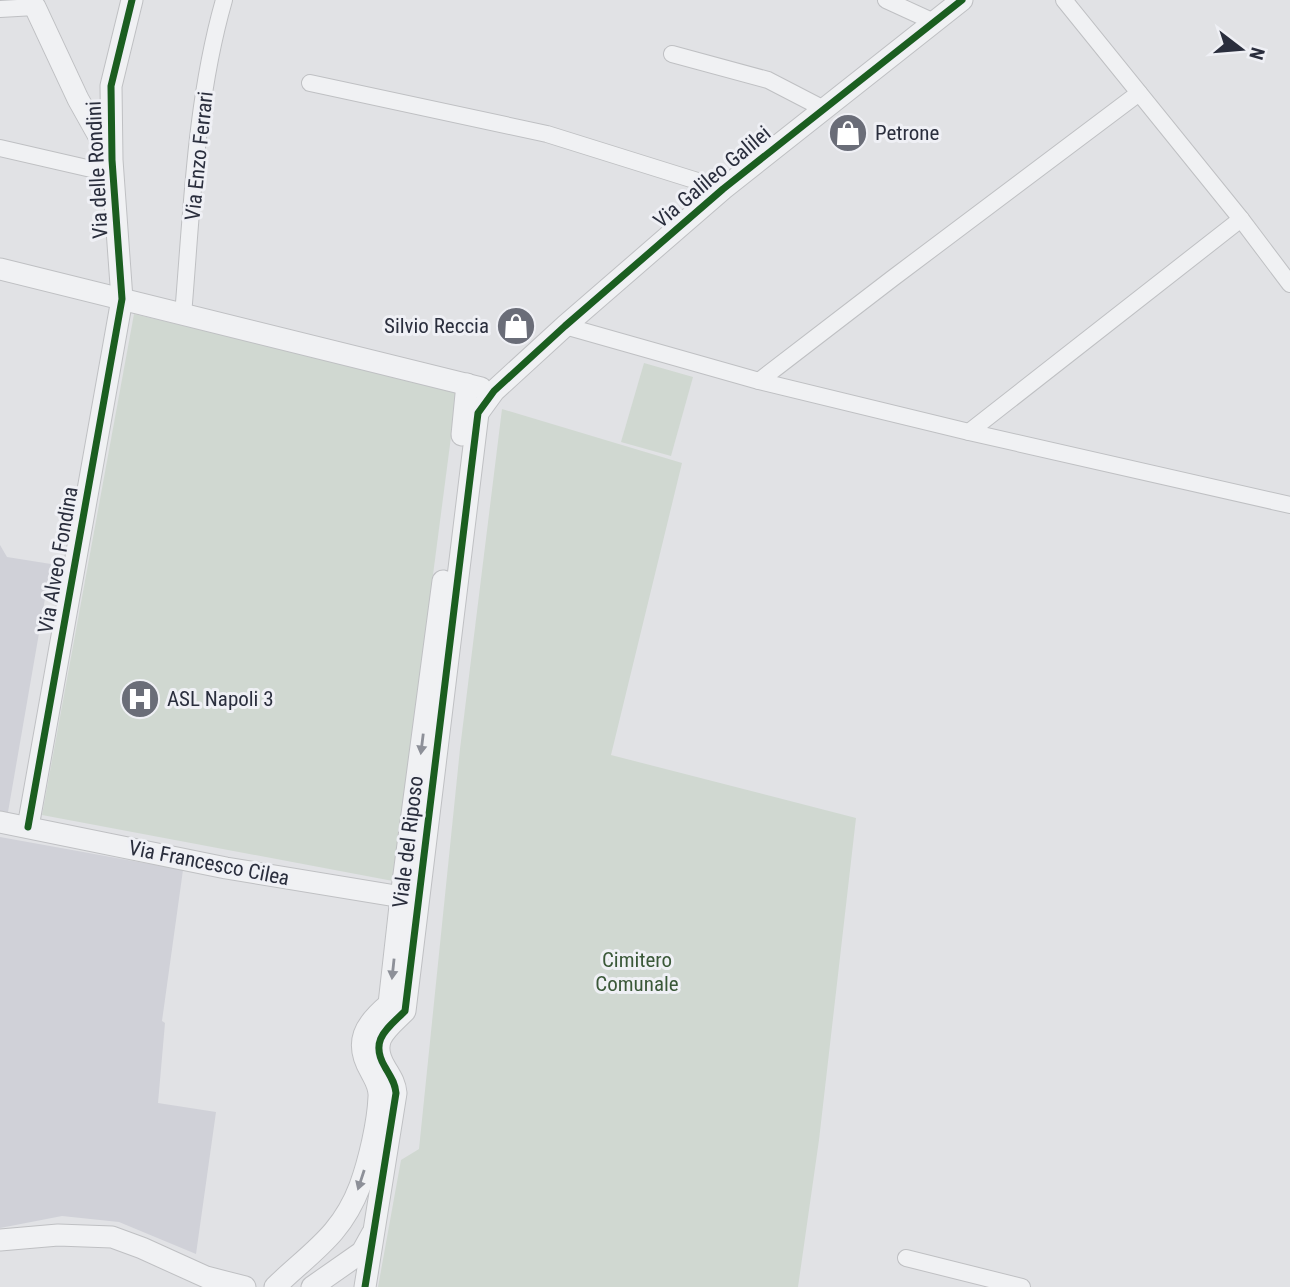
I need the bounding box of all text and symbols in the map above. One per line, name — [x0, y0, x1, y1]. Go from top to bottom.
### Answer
north arrow — [1206, 14, 1276, 84]
text: N — [1244, 45, 1270, 62]
street label: Via Enzo Ferrari — [180, 90, 218, 222]
street label: Via delle Rondini — [81, 100, 113, 240]
shop icon: Petrone — [827, 112, 869, 154]
street label: Via Galileo Galilei — [649, 121, 775, 233]
place label: Petrone — [875, 121, 939, 145]
shop icon: Silvio Reccia — [495, 305, 537, 347]
place label: Silvio Reccia — [384, 314, 489, 338]
street label: Via Alveo Fondina — [33, 485, 83, 635]
hospital icon: ASL Napoli 3 — [119, 678, 161, 720]
place label: ASL Napoli 3 — [167, 687, 274, 711]
one-way arrow — [416, 733, 427, 755]
street label: Viale del Riposo — [388, 775, 428, 909]
street label: Via Francesco Cilea — [127, 836, 291, 890]
park label: Cimitero Comunale — [595, 948, 679, 996]
one-way arrow — [387, 959, 398, 981]
one-way arrow — [355, 1170, 366, 1191]

